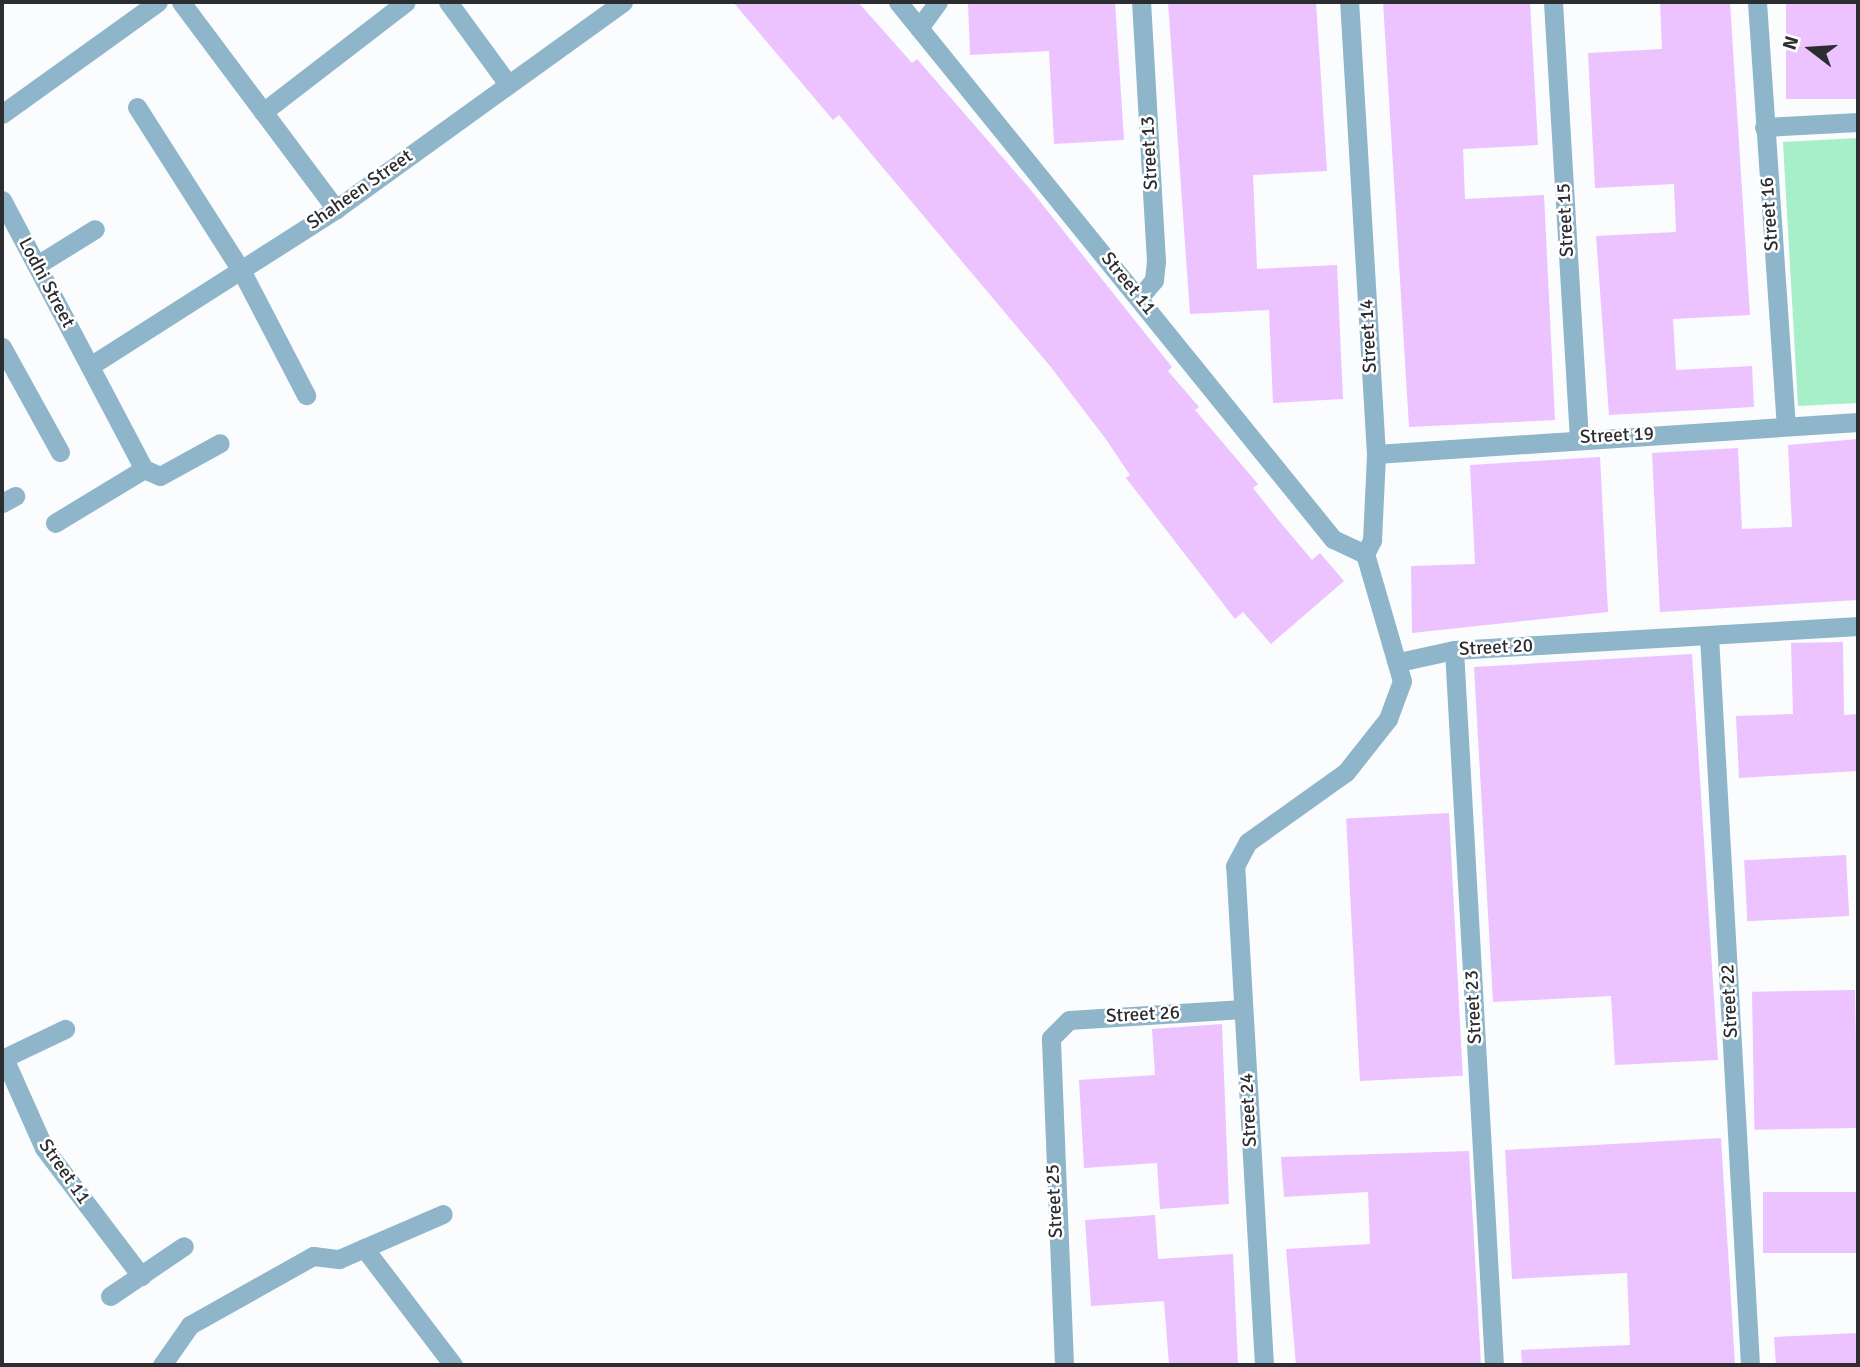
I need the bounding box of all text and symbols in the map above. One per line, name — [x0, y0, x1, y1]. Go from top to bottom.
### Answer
north arrow — [1776, 14, 1846, 84]
text: N — [1778, 33, 1804, 53]
street label: Street 13 — [1137, 115, 1163, 191]
street label: Shaheen Street — [303, 145, 417, 235]
street label: Street 16 — [1756, 176, 1784, 252]
street label: Street 15 — [1553, 182, 1579, 258]
street label: Lodhi Street — [13, 234, 79, 332]
street label: Street 11 — [1096, 248, 1160, 320]
street label: Street 14 — [1356, 298, 1382, 374]
street label: Street 19 — [1579, 423, 1655, 449]
street label: Street 20 — [1458, 635, 1534, 661]
street label: Street 22 — [1717, 963, 1743, 1039]
street label: Street 23 — [1461, 969, 1487, 1045]
street label: Street 26 — [1105, 1002, 1181, 1028]
street label: Street 24 — [1236, 1072, 1262, 1148]
street label: Street 11 — [33, 1135, 95, 1209]
street label: Street 25 — [1042, 1163, 1068, 1239]

